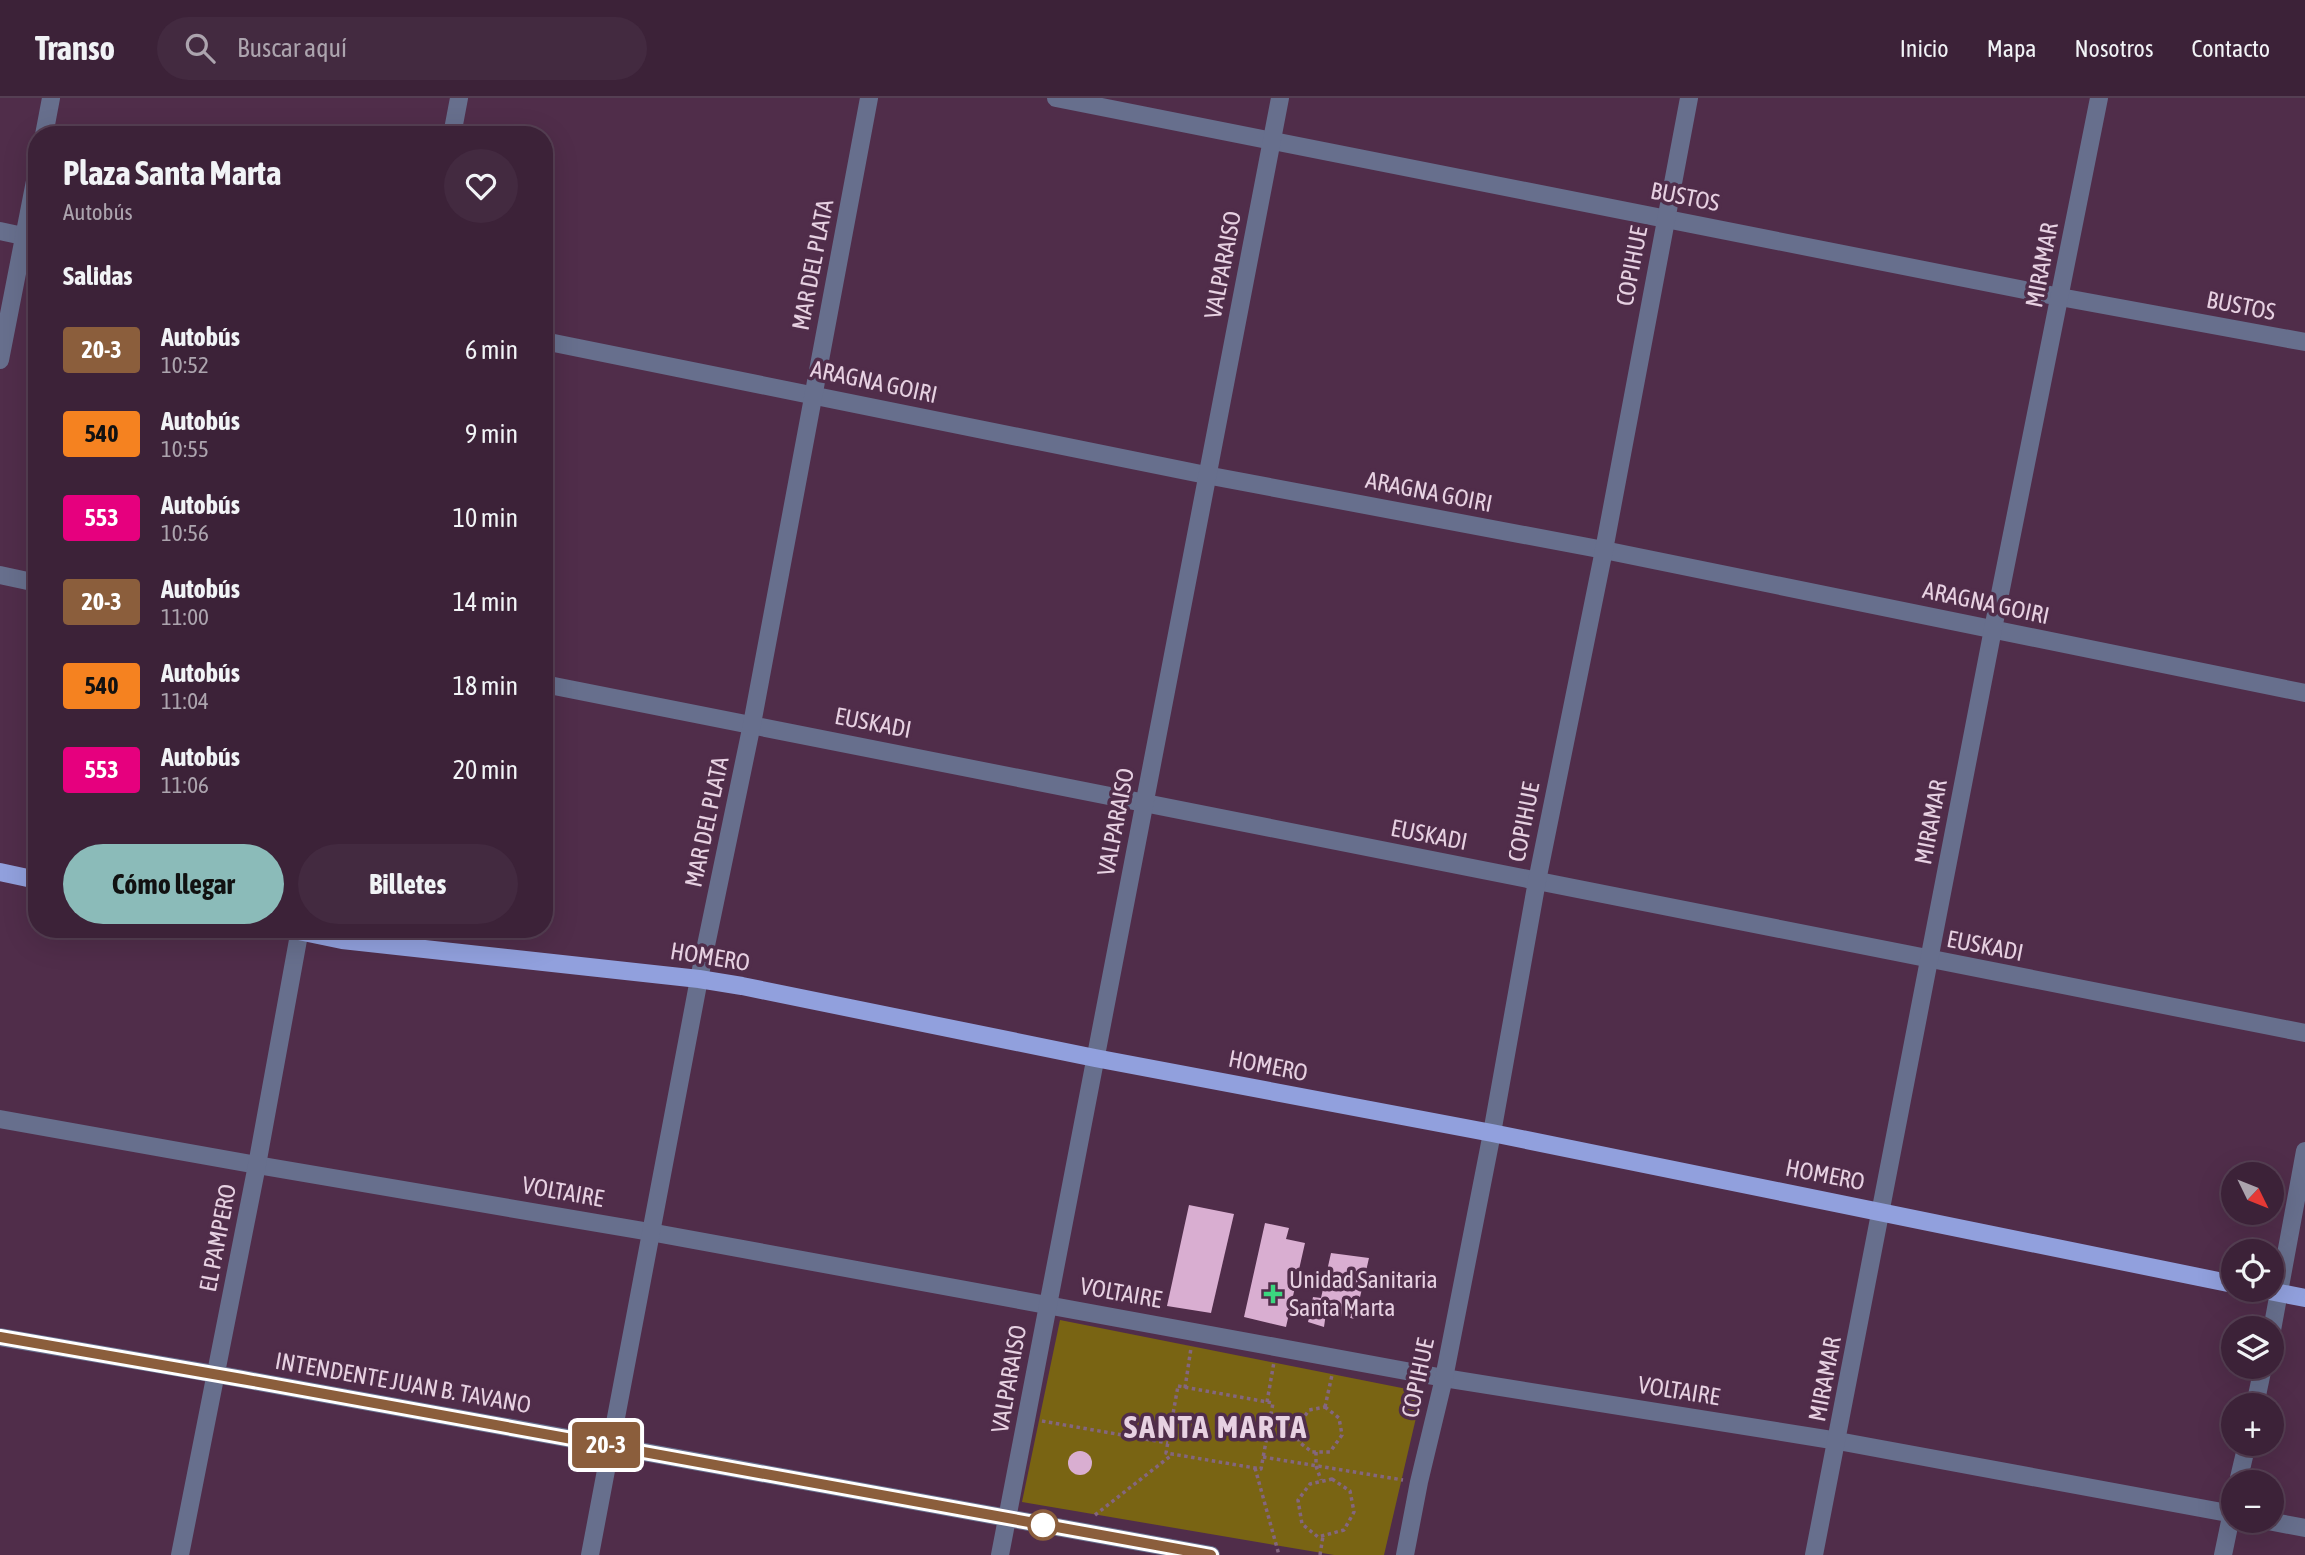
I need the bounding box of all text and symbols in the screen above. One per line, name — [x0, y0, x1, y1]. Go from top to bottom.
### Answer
search box — [157, 17, 647, 80]
text: Transo — [35, 29, 115, 67]
icon: search — [181, 29, 219, 67]
text: Buscar aquí — [237, 33, 347, 63]
text: Inicio — [1900, 35, 1949, 62]
text: Mapa — [1987, 35, 2036, 62]
text: Nosotros — [2074, 35, 2153, 62]
text: Contacto — [2191, 35, 2270, 62]
button: heart — [444, 149, 518, 223]
text: Plaza Santa Marta — [63, 154, 281, 192]
street label: BUSTOS — [1648, 177, 1722, 216]
street label: MAR DEL PLATA — [787, 197, 838, 333]
text: Autobús — [63, 199, 133, 225]
street label: VALPARAISO — [1199, 209, 1246, 321]
street label: MIRAMAR — [2020, 220, 2063, 310]
street label: COPIHUE — [1611, 224, 1652, 308]
text: Salidas — [63, 261, 132, 291]
street label: BUSTOS — [2204, 286, 2278, 325]
text: Autobús — [161, 322, 240, 352]
text: 6 min — [465, 335, 518, 365]
text: 20-3 — [82, 336, 121, 363]
text: 10:52 — [161, 352, 209, 378]
street label: ARAGNA GOIRI — [808, 355, 940, 408]
text: Autobús — [161, 406, 240, 436]
text: 9 min — [465, 419, 518, 449]
text: 540 — [85, 420, 118, 447]
text: 10:55 — [161, 436, 209, 462]
street label: ARAGNA GOIRI — [1363, 466, 1495, 517]
text: Autobús — [161, 490, 240, 520]
text: 10 min — [453, 503, 518, 533]
text: 553 — [85, 504, 118, 531]
text: 10:56 — [161, 520, 209, 546]
text: Autobús — [161, 574, 240, 604]
street label: ARAGNA GOIRI — [1920, 576, 2052, 629]
text: 14 min — [453, 587, 518, 617]
text: 20-3 — [82, 588, 121, 615]
text: 11:00 — [161, 604, 209, 630]
text: Autobús — [161, 658, 240, 688]
text: 18 min — [453, 671, 518, 701]
text: 540 — [85, 672, 118, 699]
text: 11:04 — [161, 688, 209, 714]
street label: EUSKADI — [832, 702, 914, 743]
text: Autobús — [161, 742, 240, 772]
street label: MAR DEL PLATA — [680, 754, 734, 890]
text: 20 min — [453, 755, 518, 785]
text: 553 — [85, 756, 118, 783]
street label: VALPARAISO — [1092, 766, 1139, 878]
text: 11:06 — [161, 772, 209, 798]
street label: MIRAMAR — [1909, 777, 1952, 867]
street label: COPIHUE — [1503, 780, 1544, 864]
street label: EUSKADI — [1388, 814, 1470, 855]
button: Cómo llegar — [63, 844, 284, 924]
button: Billetes — [298, 844, 518, 924]
street label: EUSKADI — [1944, 925, 2026, 966]
street label: HOMERO — [668, 937, 752, 976]
street label: HOMERO — [1226, 1045, 1310, 1086]
street label: HOMERO — [1783, 1154, 1867, 1195]
north arrow — [2221, 1162, 2284, 1225]
map controls — [2221, 1162, 2284, 1533]
street label: VOLTAIRE — [520, 1171, 606, 1212]
street label: EL PAMPERO — [194, 1182, 241, 1294]
button: locate — [2221, 1239, 2284, 1302]
place label: Unidad Sanitaria Santa Marta — [1289, 1266, 1438, 1321]
street label: VOLTAIRE — [1078, 1272, 1164, 1313]
marker: Unidad Sanitaria Santa Marta — [1263, 1284, 1283, 1304]
button: layers — [2221, 1316, 2284, 1379]
street label: VALPARAISO — [986, 1323, 1031, 1435]
street label: MIRAMAR — [1803, 1334, 1846, 1424]
street label: COPIHUE — [1396, 1336, 1439, 1420]
street label: INTENDENTE JUAN B. TAVANO — [273, 1347, 533, 1418]
street label: VOLTAIRE — [1636, 1371, 1722, 1410]
button: + — [2221, 1393, 2284, 1456]
district label: SANTA MARTA — [1124, 1408, 1308, 1445]
line badge: 20-3 — [557, 1422, 655, 1468]
text: 20-3 — [586, 1431, 626, 1458]
button: − — [2221, 1470, 2284, 1533]
unlabelled marker — [1028, 1510, 1058, 1540]

